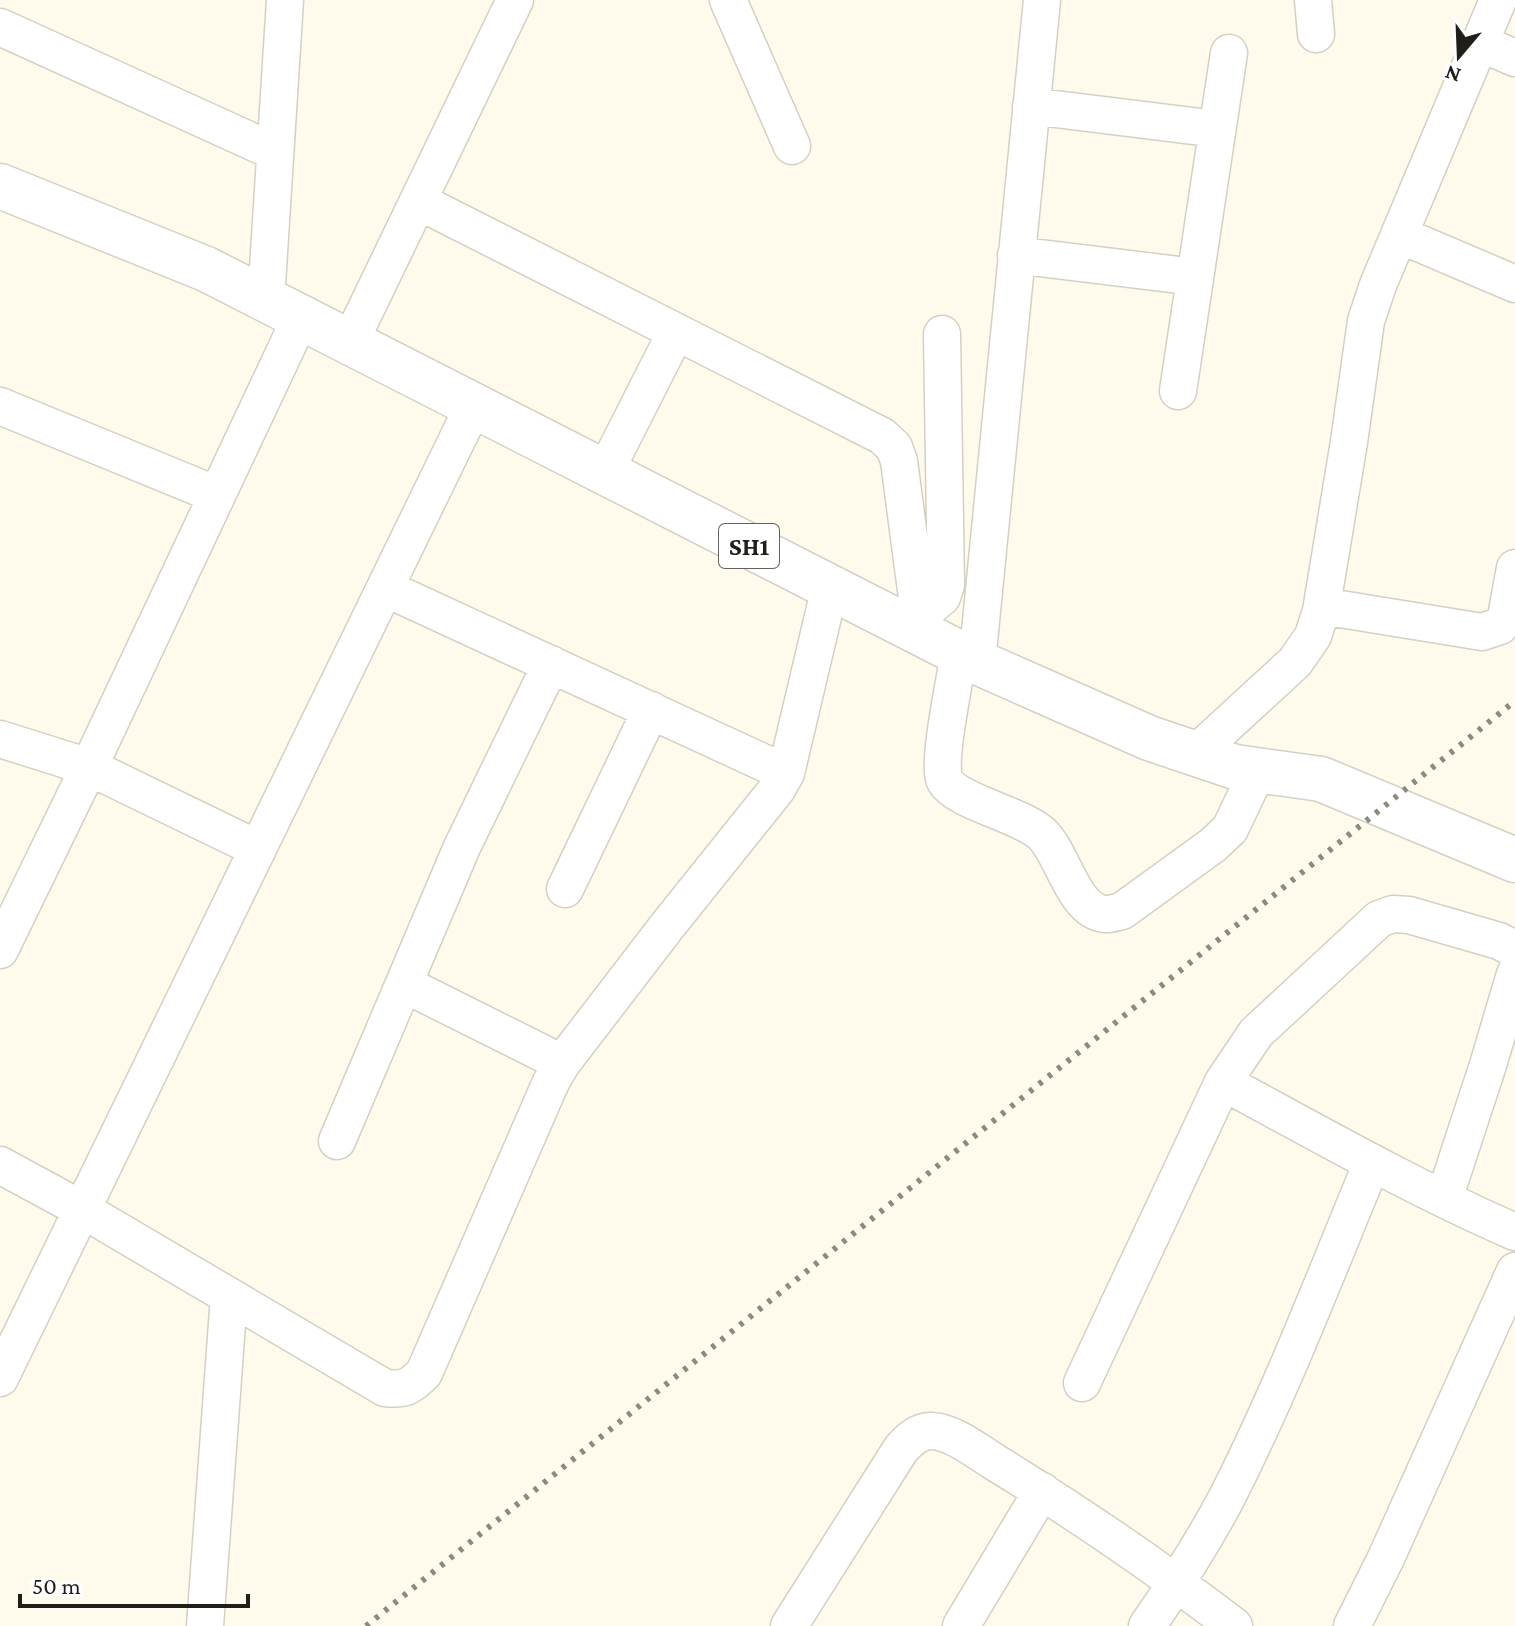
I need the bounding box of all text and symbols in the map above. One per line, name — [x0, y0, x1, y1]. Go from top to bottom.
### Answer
north arrow — [1419, 16, 1499, 96]
text: N — [1441, 60, 1464, 89]
road number: SH1 — [719, 524, 779, 568]
scale bar — [20, 1558, 248, 1608]
text: 50 m — [32, 1572, 81, 1599]

